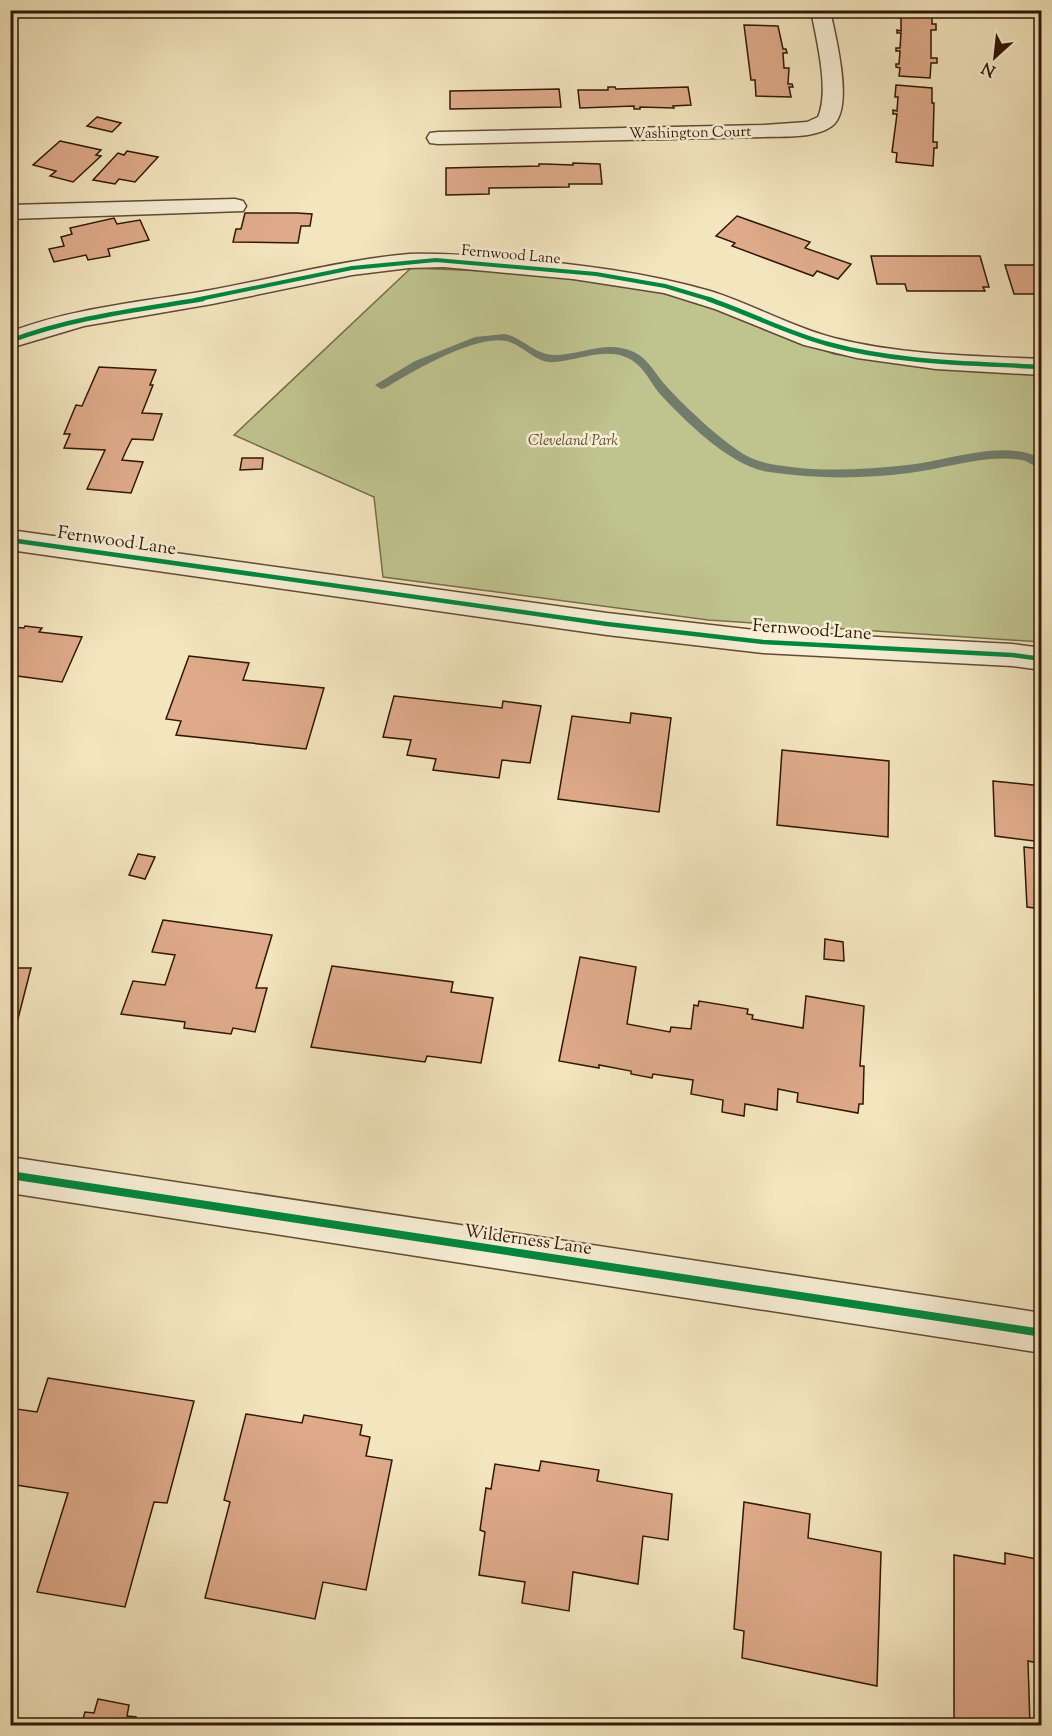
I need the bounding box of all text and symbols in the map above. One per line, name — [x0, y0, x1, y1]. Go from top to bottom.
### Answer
north arrow — [965, 27, 1025, 87]
text: N — [978, 55, 1000, 81]
street label: Washington Court — [629, 122, 751, 145]
street label: Fernwood Lane — [460, 241, 561, 270]
park label: Cleveland Park — [528, 431, 618, 452]
street label: Fernwood Lane — [56, 521, 178, 563]
street label: Fernwood Lane — [751, 614, 872, 648]
street label: Wilderness Lane — [462, 1219, 593, 1263]

